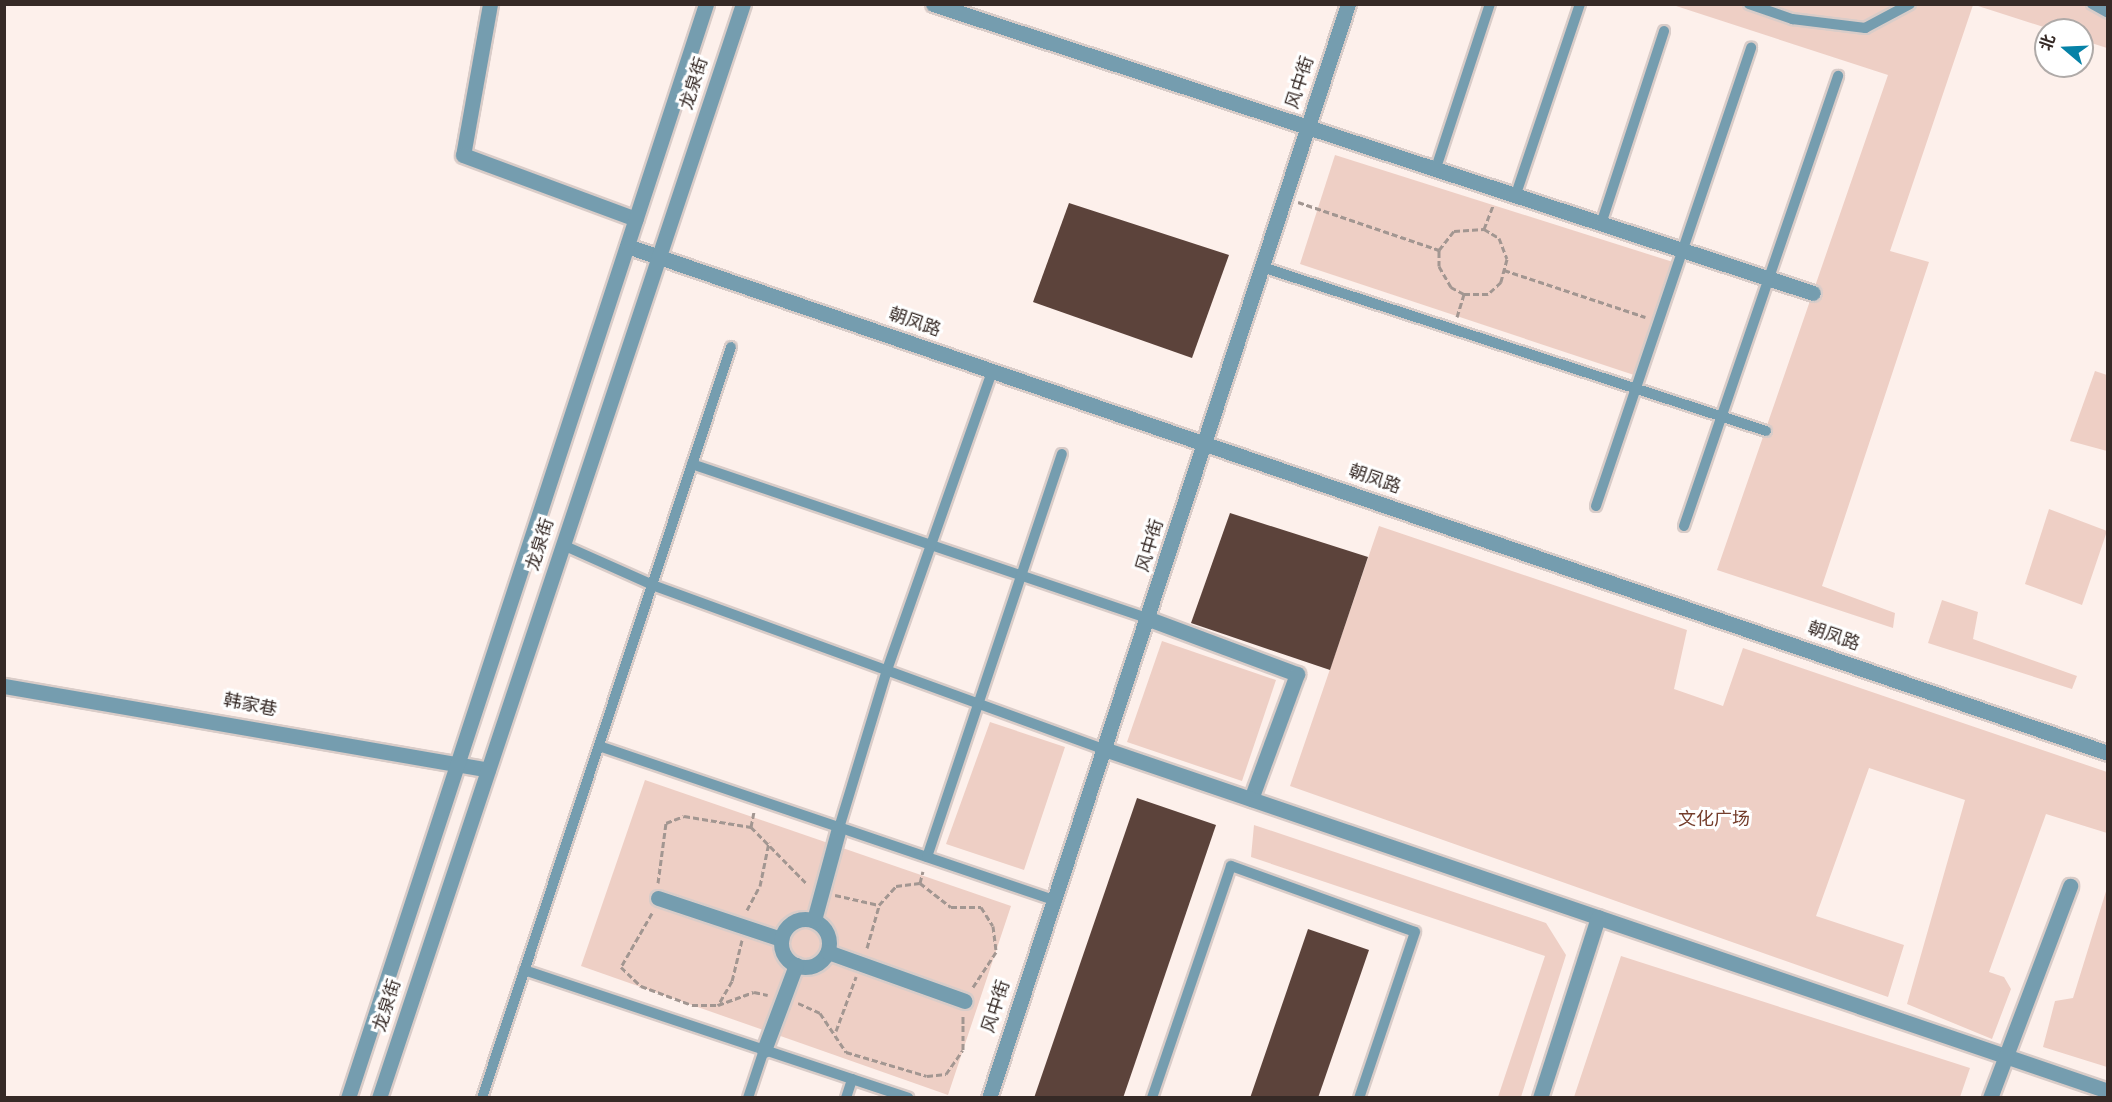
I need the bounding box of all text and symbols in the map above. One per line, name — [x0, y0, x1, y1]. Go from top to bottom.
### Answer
north arrow — [2034, 18, 2094, 78]
text: 北 — [2037, 32, 2061, 54]
street label: 风中街 — [1283, 54, 1321, 112]
street label: 龙泉街 — [677, 55, 715, 113]
street label: 朝凤路 — [885, 305, 943, 343]
street label: 朝凤路 — [1345, 462, 1403, 500]
street label: 龙泉街 — [523, 516, 561, 574]
street label: 风中街 — [1134, 517, 1170, 575]
street label: 朝凤路 — [1804, 619, 1862, 657]
street label: 韩家巷 — [221, 691, 279, 723]
park label: 文化广场 — [1678, 810, 1750, 832]
street label: 龙泉街 — [370, 977, 408, 1035]
street label: 风中街 — [979, 978, 1017, 1036]

